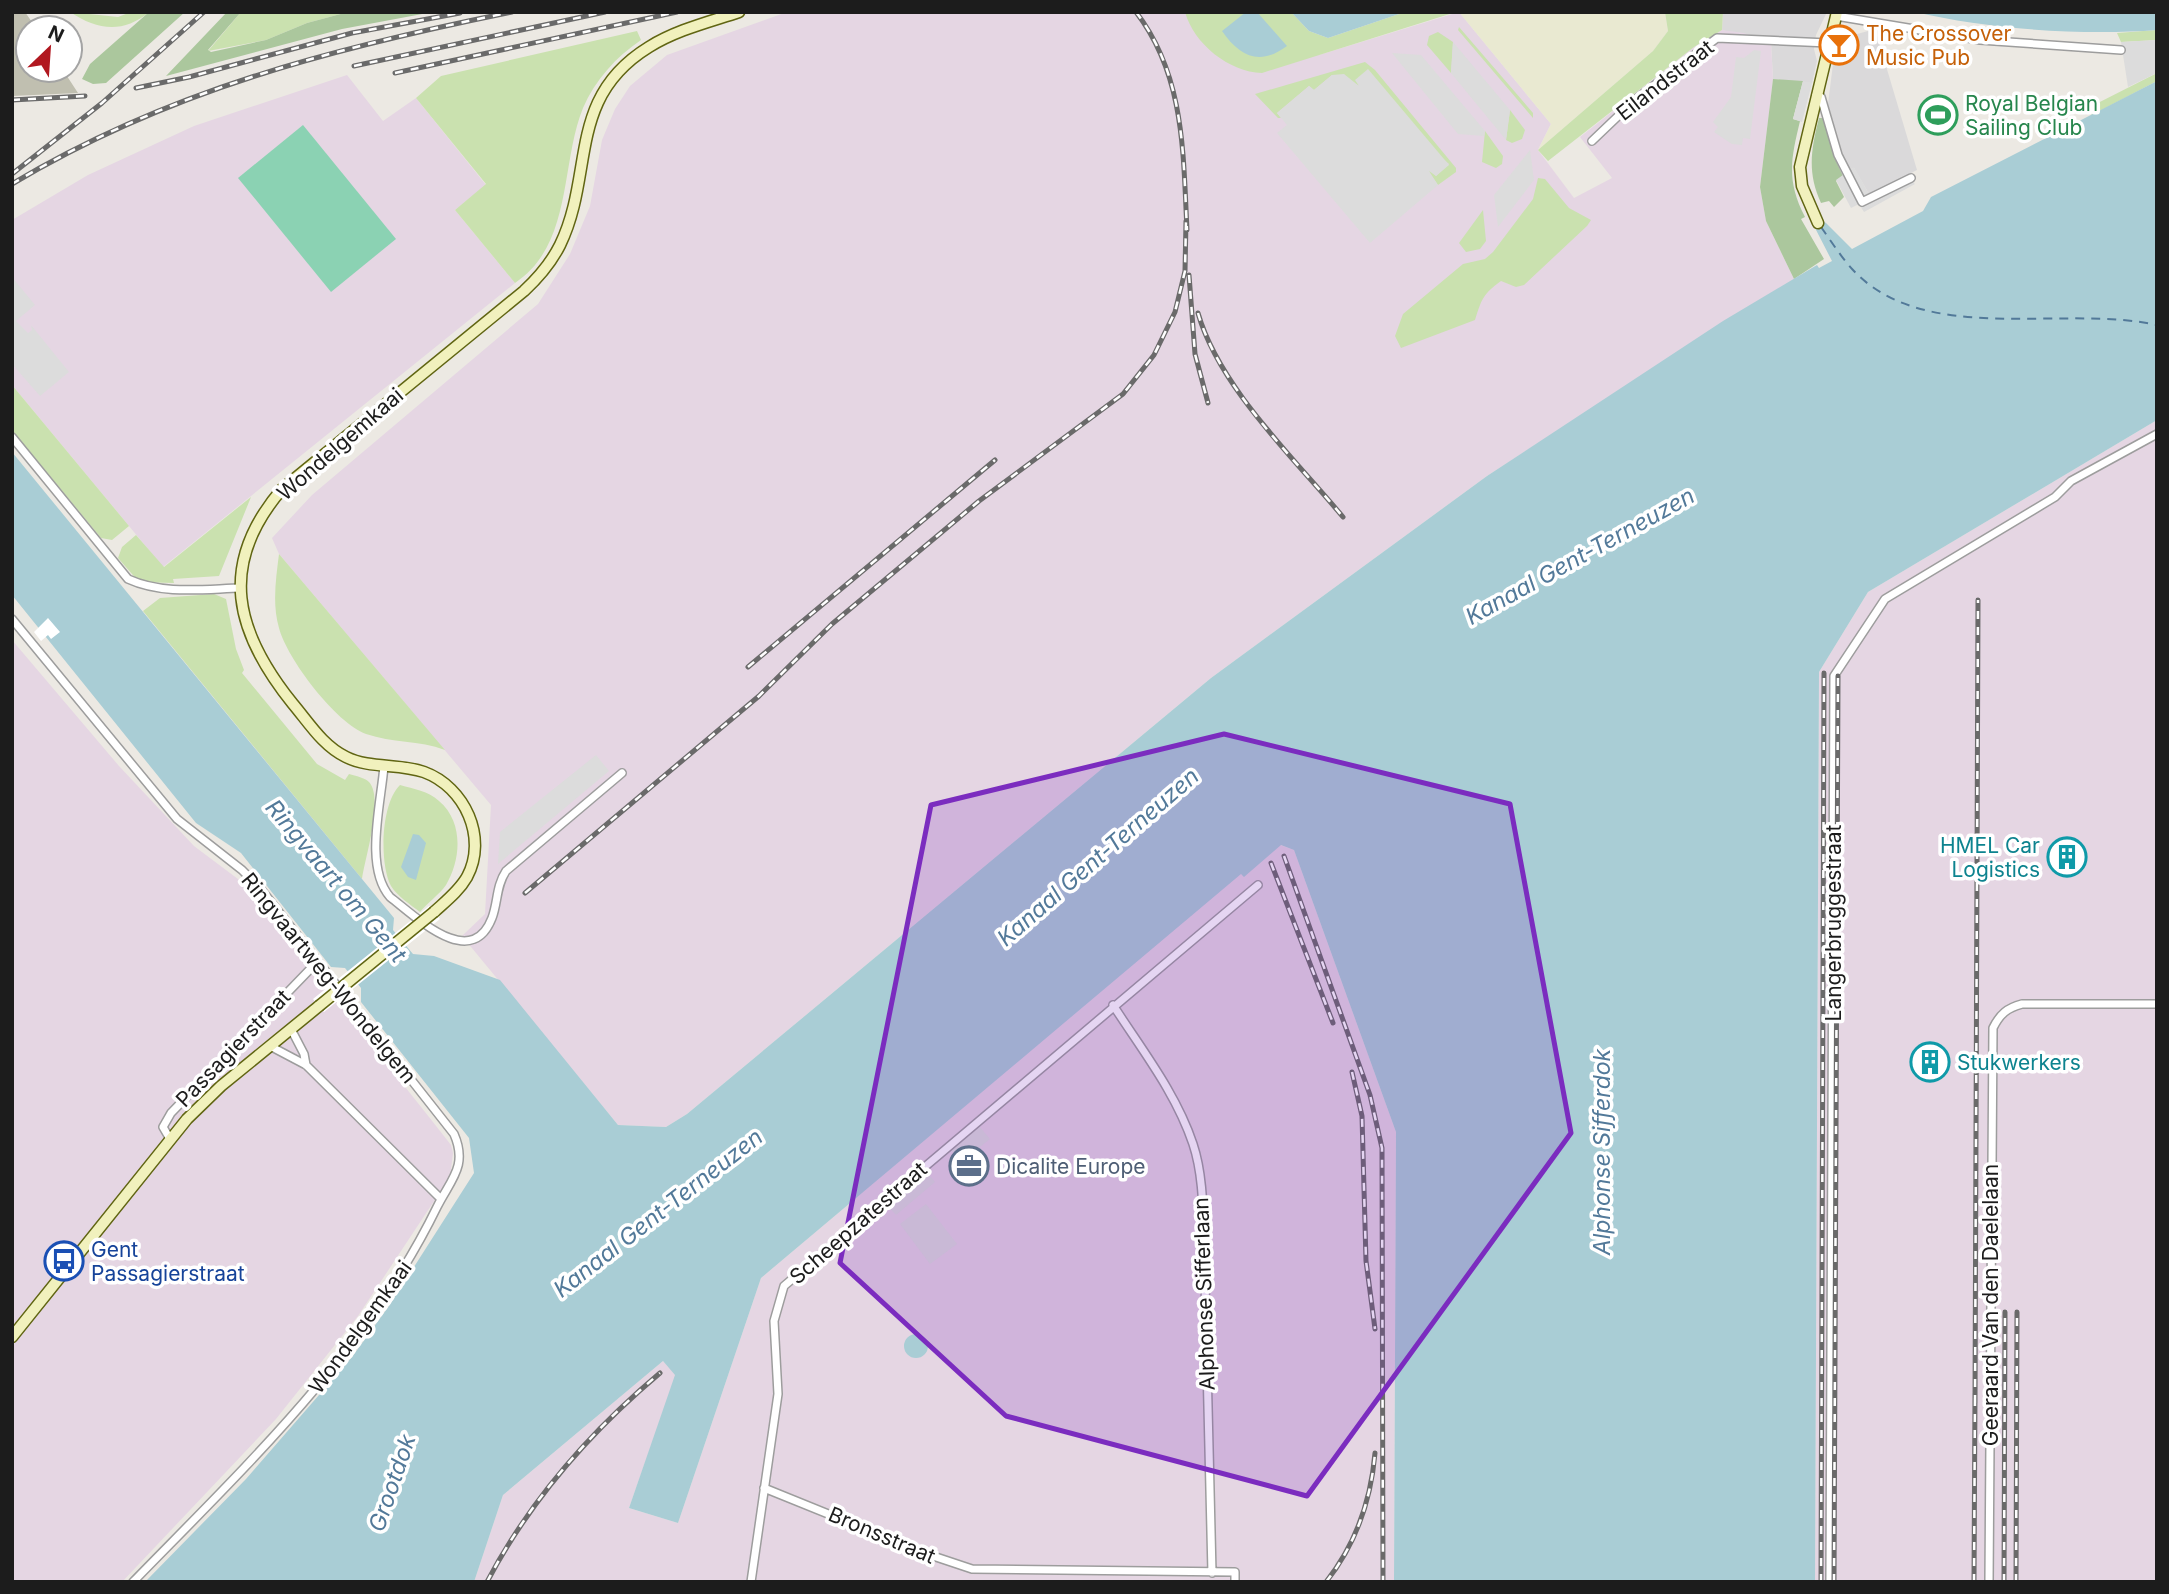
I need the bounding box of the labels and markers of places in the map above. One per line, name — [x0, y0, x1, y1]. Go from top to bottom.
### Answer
place label: The Crossover Music Pub — [1866, 21, 2012, 70]
bar icon: The Crossover Music Pub — [1818, 24, 1860, 66]
place label: Royal Belgian Sailing Club — [1965, 91, 2098, 140]
sports icon: Royal Belgian Sailing Club — [1917, 94, 1959, 136]
place label: HMEL Car Logistics — [1940, 833, 2040, 882]
building icon: HMEL Car Logistics — [2046, 836, 2088, 878]
building icon: Stukwerkers — [1909, 1041, 1951, 1083]
place label: Stukwerkers — [1957, 1050, 2081, 1075]
office icon: Dicalite Europe — [948, 1145, 990, 1187]
place label: Dicalite Europe — [996, 1154, 1146, 1179]
place label: Gent Passagierstraat — [91, 1237, 245, 1286]
bus stop icon: Gent Passagierstraat — [43, 1240, 85, 1282]

